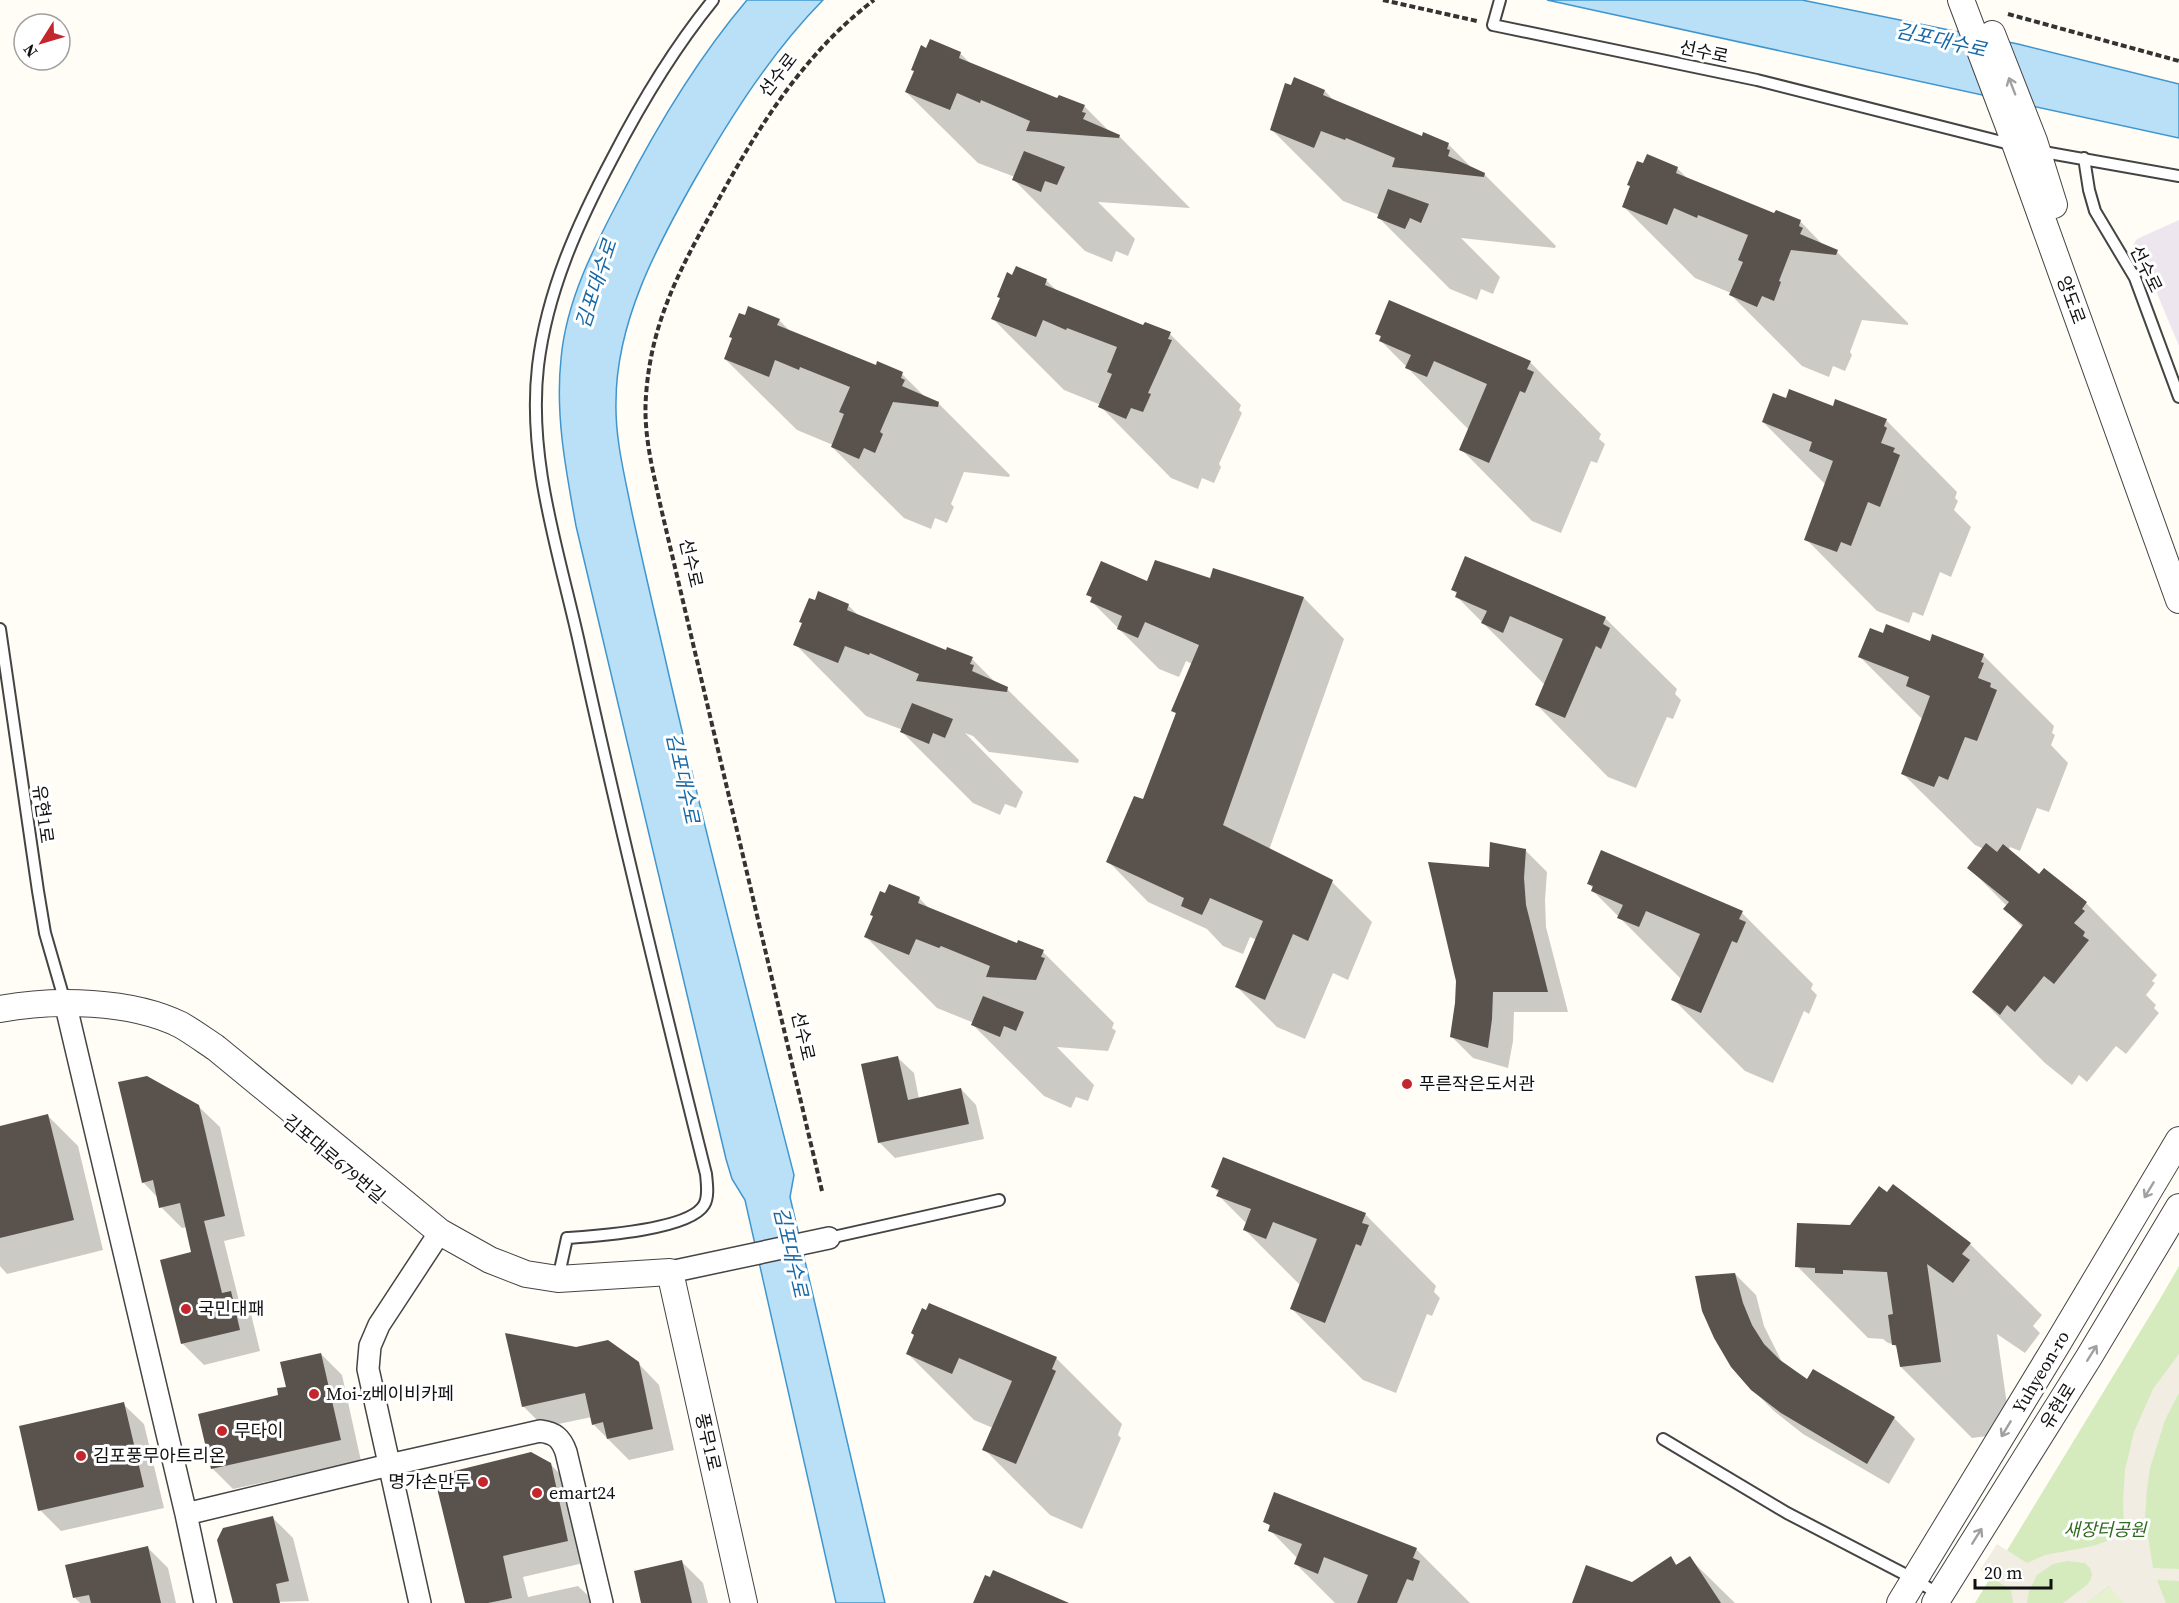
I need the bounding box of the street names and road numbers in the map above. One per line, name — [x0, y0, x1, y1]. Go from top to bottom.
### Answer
street label: 선수로 — [1677, 34, 1731, 69]
street label: 선수로 — [752, 47, 803, 102]
street label: 선수로 — [2124, 241, 2169, 297]
street label: 양도로 — [2051, 272, 2092, 327]
street label: 선수로 — [674, 536, 709, 590]
street label: 유현1로 — [27, 783, 60, 845]
street label: 선수로 — [786, 1009, 821, 1063]
street label: 김포대로679번길 — [278, 1108, 391, 1209]
street label: Yuhyeon-ro — [2006, 1326, 2075, 1418]
street label: 유현로 — [2034, 1378, 2081, 1433]
street label: 풍무1로 — [690, 1410, 727, 1473]

